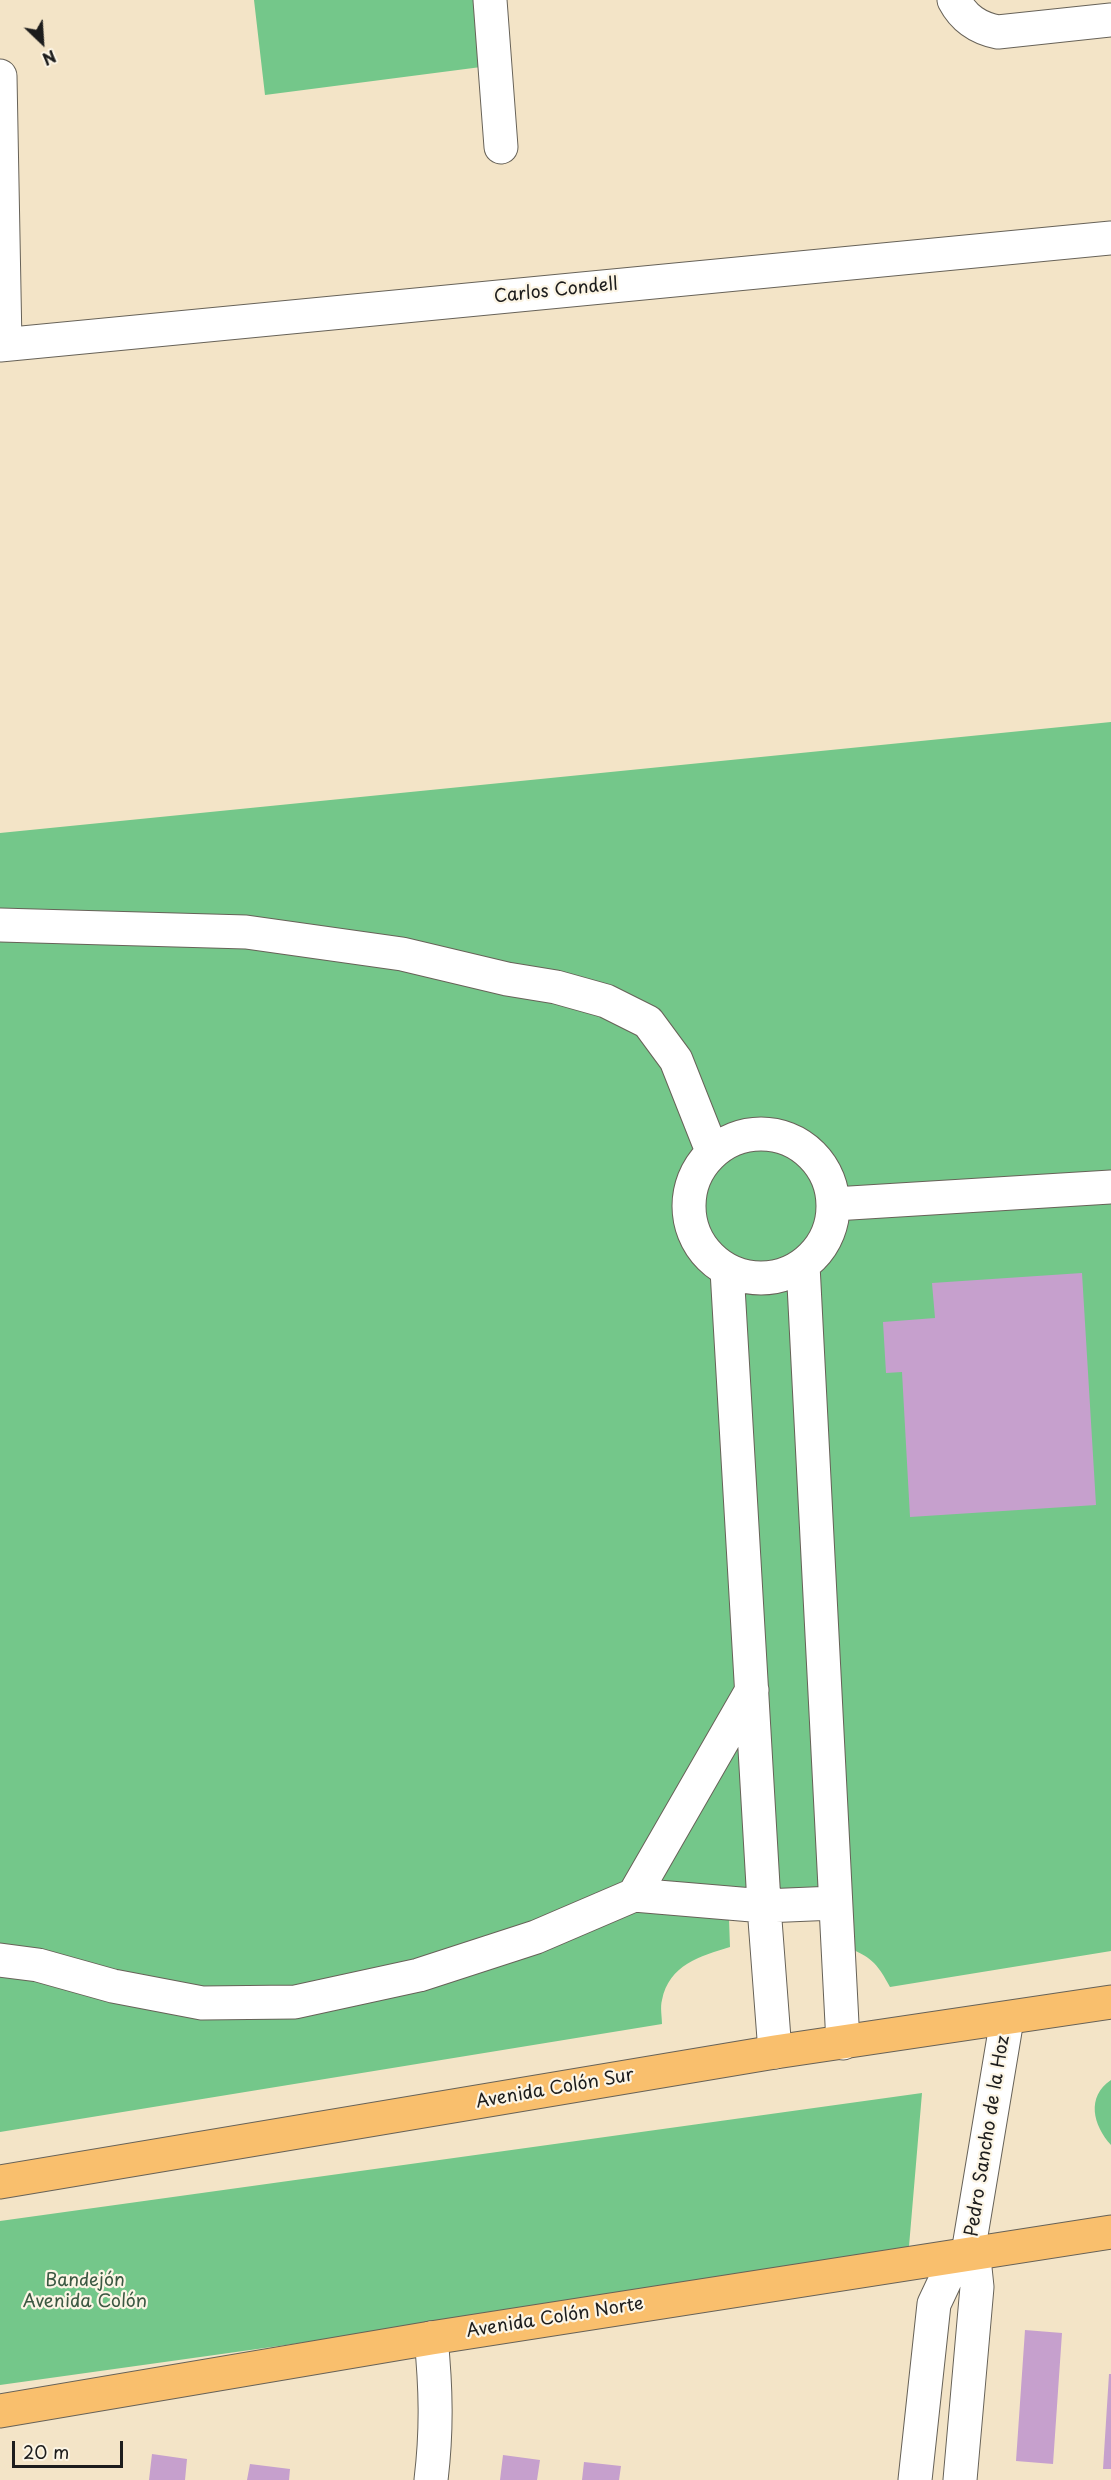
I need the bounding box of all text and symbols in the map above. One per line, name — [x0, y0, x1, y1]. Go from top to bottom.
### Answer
north arrow — [12, 12, 72, 72]
text: N — [39, 45, 60, 72]
street label: Carlos Condell — [493, 274, 619, 308]
street label: Pedro Sancho de la Hoz — [961, 2034, 1015, 2238]
street label: Avenida Colón Sur — [474, 2064, 636, 2114]
park label: Bandejón Avenida Colón — [23, 2270, 147, 2312]
street label: Avenida Colón Norte — [465, 2293, 645, 2343]
scale bar — [15, 2429, 126, 2467]
text: 20 m — [23, 2438, 69, 2465]

